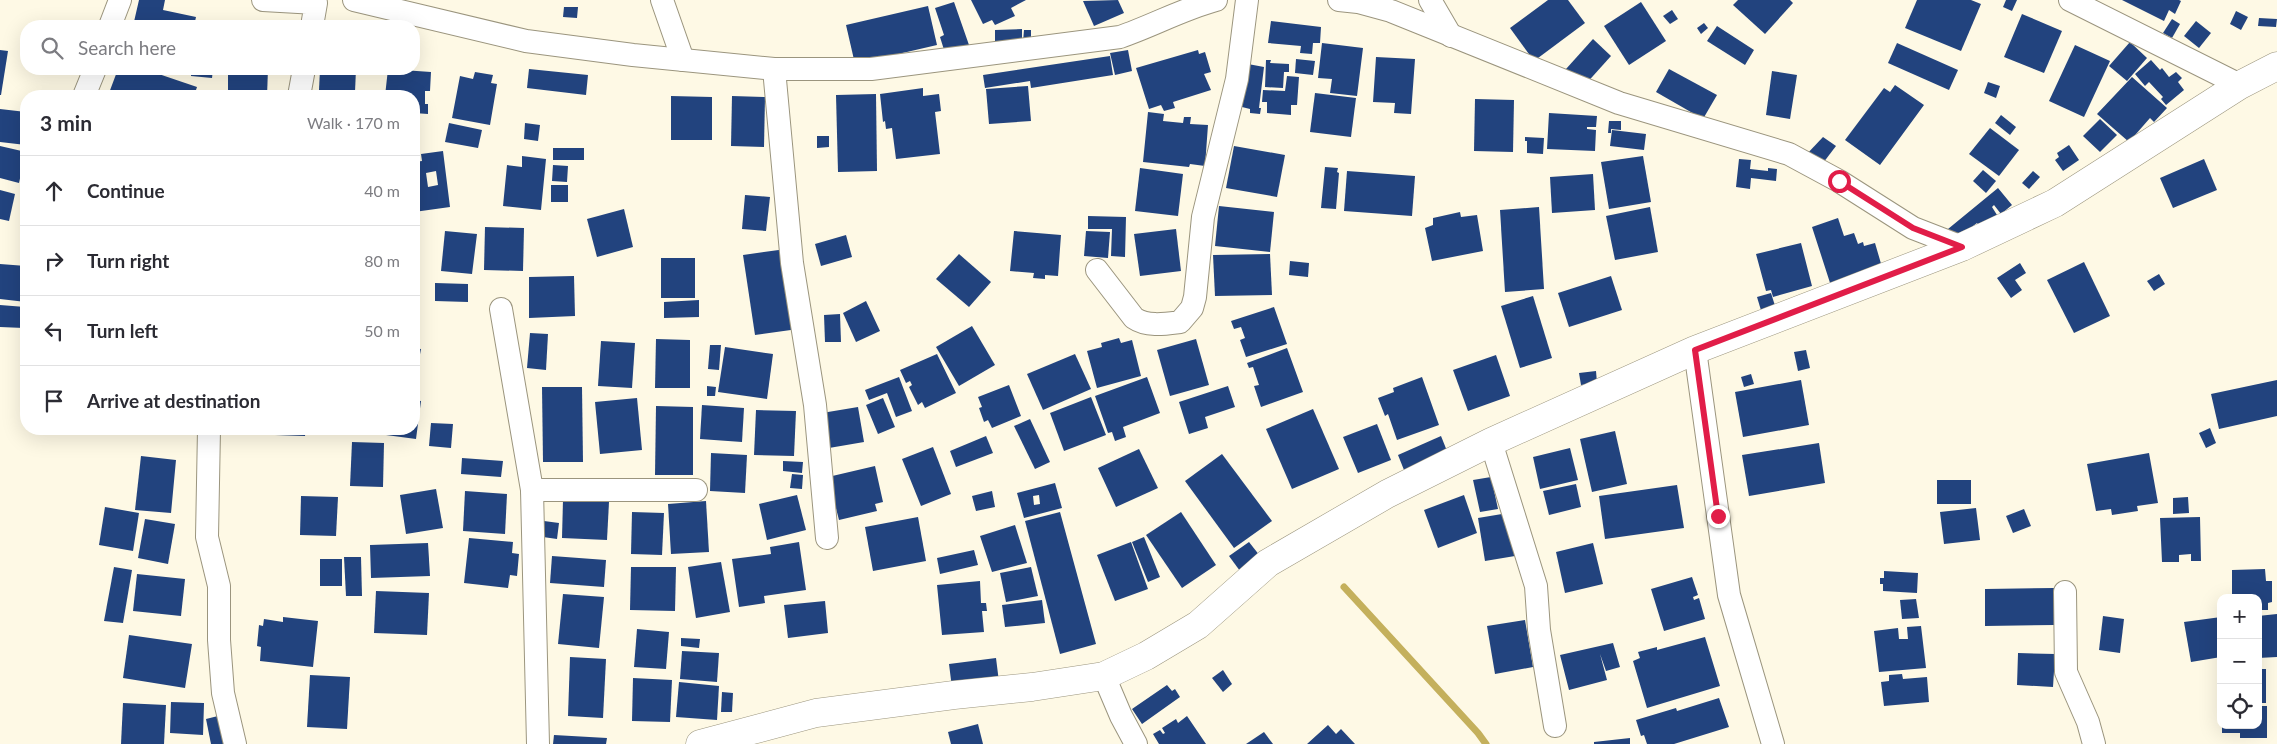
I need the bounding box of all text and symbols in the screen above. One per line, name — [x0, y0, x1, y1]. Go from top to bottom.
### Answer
search box — [20, 20, 420, 75]
icon: search — [38, 34, 66, 62]
text: Search here — [78, 36, 176, 59]
text: 3 min — [40, 110, 92, 135]
text: Walk · 170 m — [307, 113, 400, 132]
route start — [1828, 170, 1851, 193]
icon: ahead — [40, 177, 68, 205]
text: Continue — [87, 179, 165, 202]
text: 40 m — [364, 181, 400, 200]
icon: right — [40, 247, 68, 275]
text: Turn right — [87, 249, 169, 272]
text: 80 m — [364, 251, 400, 270]
icon: left — [40, 317, 68, 345]
text: Turn left — [87, 319, 158, 342]
text: 50 m — [364, 321, 400, 340]
icon: arrive — [40, 387, 68, 415]
text: Arrive at destination — [87, 389, 260, 412]
route end — [1707, 505, 1730, 528]
map controls — [2217, 594, 2262, 729]
button: + — [2217, 594, 2262, 639]
button: − — [2217, 639, 2262, 684]
button: locate — [2217, 684, 2262, 729]

